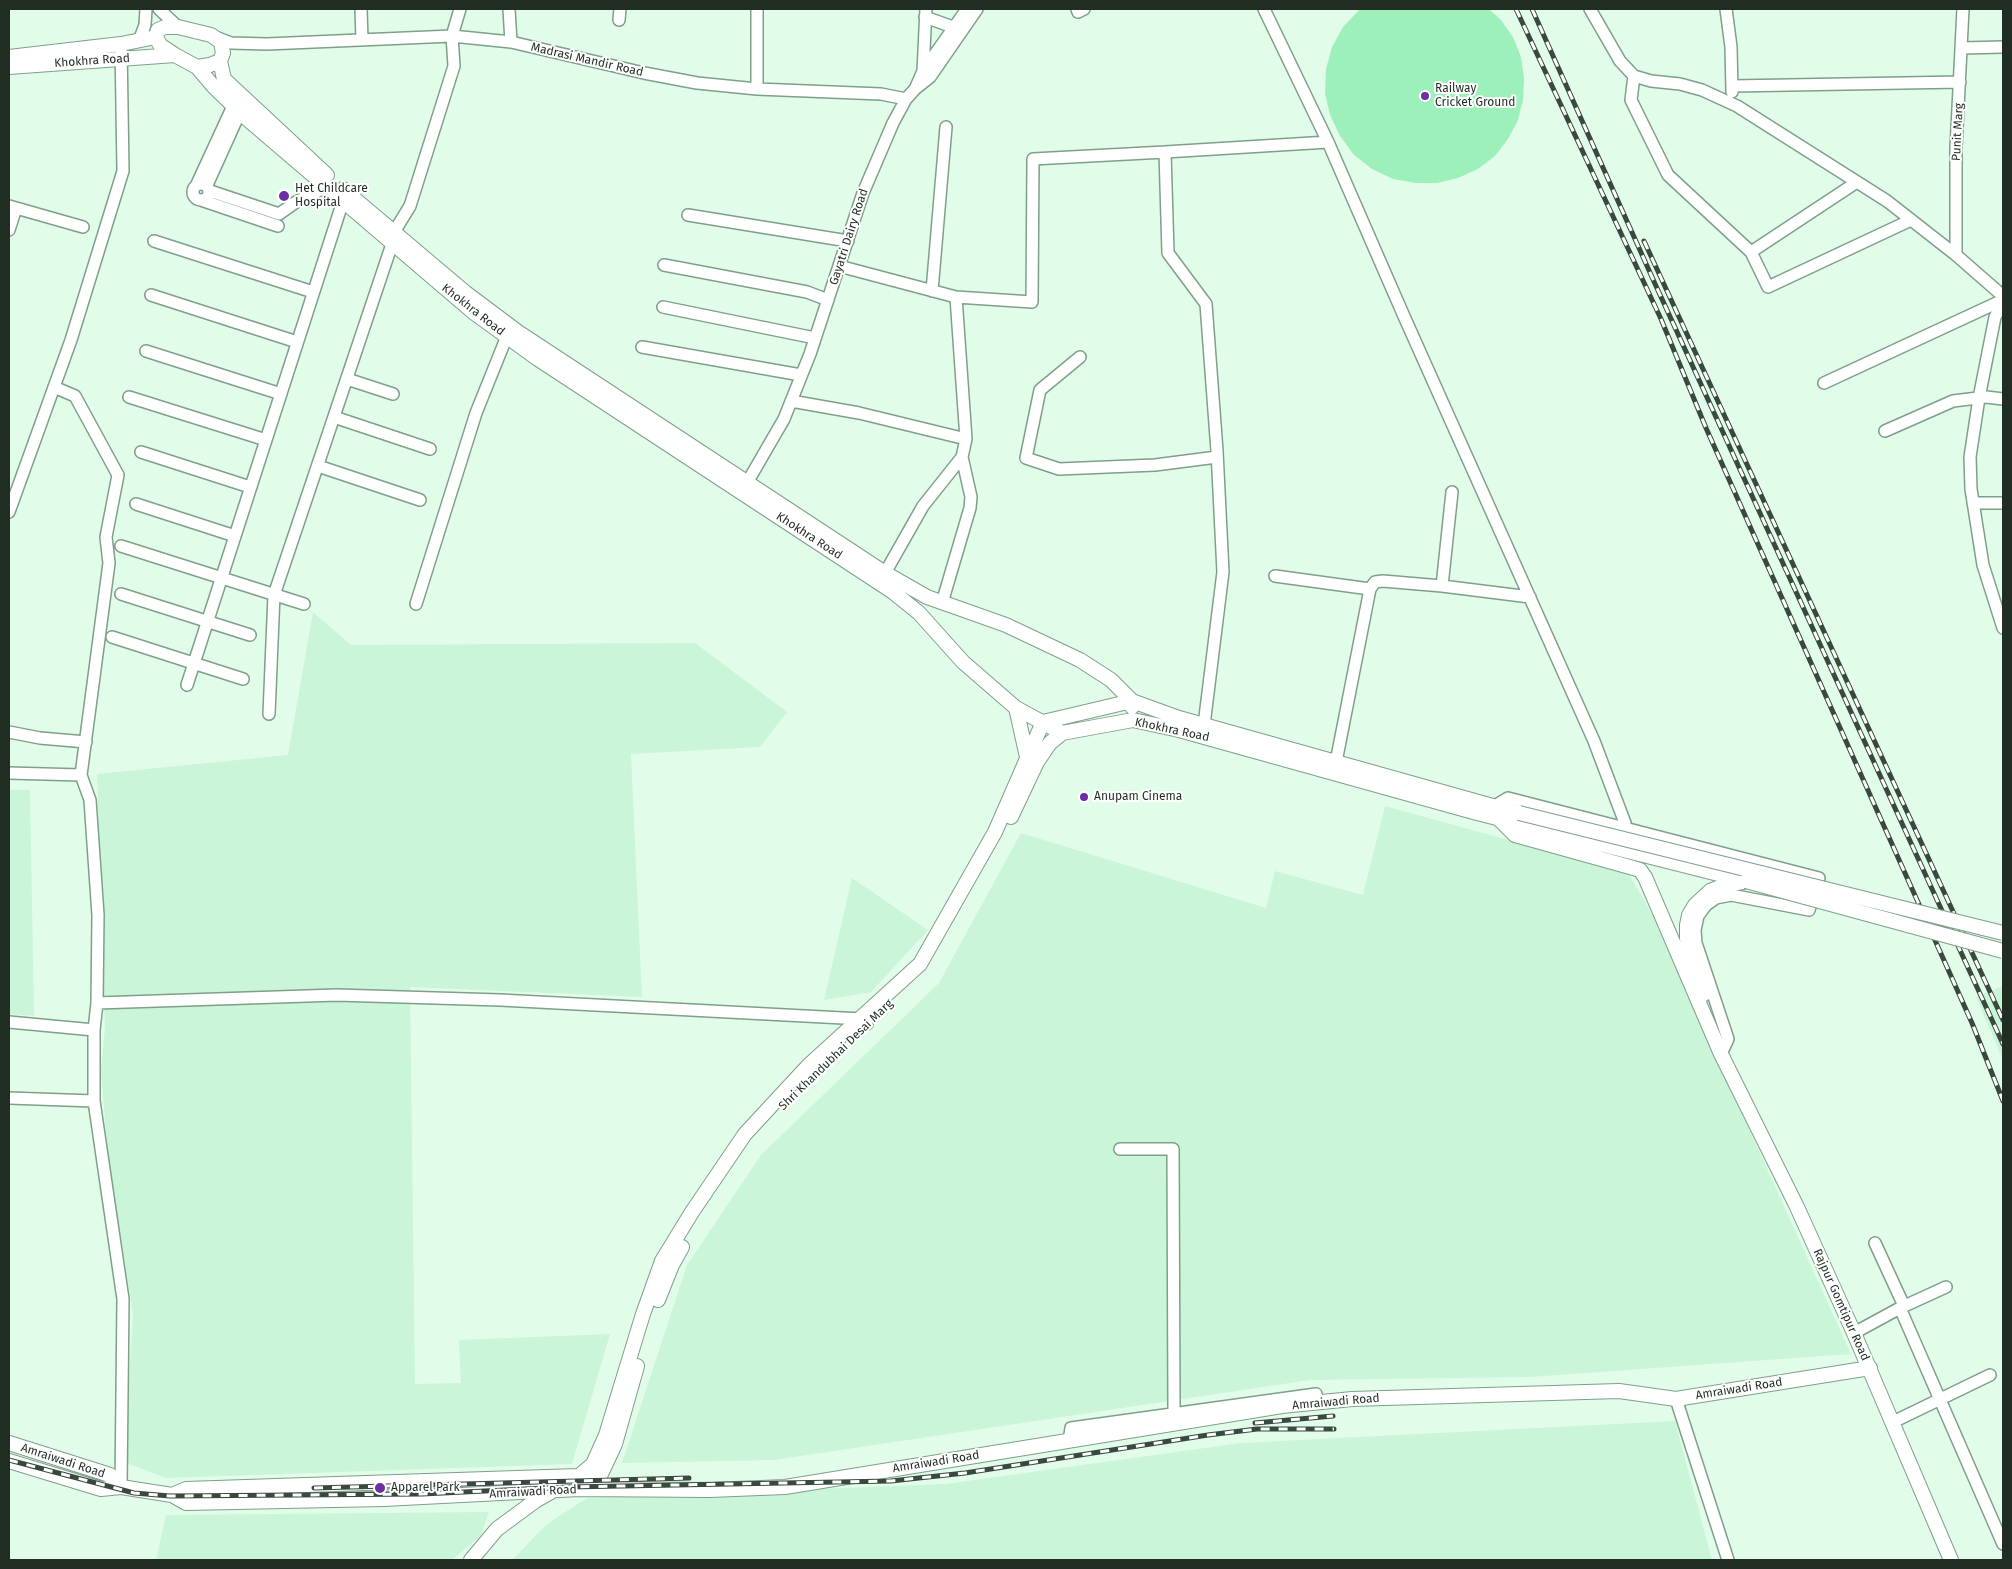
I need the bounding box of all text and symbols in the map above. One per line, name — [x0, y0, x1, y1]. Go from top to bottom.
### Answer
street label: Madrasi Mandir Road — [529, 40, 645, 80]
street label: Khokhra Road — [54, 51, 130, 71]
place label: Railway Cricket Ground — [1435, 82, 1515, 110]
marker: Railway Cricket Ground — [1419, 90, 1431, 102]
street label: Punit Marg — [1949, 103, 1967, 161]
place label: Het Childcare Hospital — [295, 182, 368, 210]
street label: Gayatri Dairy Road — [827, 187, 871, 287]
marker: Het Childcare Hospital — [277, 189, 291, 203]
street label: Khokhra Road — [439, 281, 507, 339]
street label: Khokhra Road — [773, 509, 845, 563]
street label: Khokhra Road — [1133, 715, 1211, 745]
place label: Anupam Cinema — [1094, 790, 1182, 804]
marker: Anupam Cinema — [1078, 791, 1090, 803]
street label: Shri Khandubhai Desai Marg — [776, 997, 896, 1113]
street label: Rajpur Gomtipur Road — [1810, 1247, 1872, 1363]
street label: Amraiwadi Road — [1695, 1375, 1783, 1403]
street label: Amraiwadi Road — [1292, 1391, 1380, 1413]
street label: Amraiwadi Road — [19, 1441, 107, 1481]
street label: Amraiwadi Road — [892, 1448, 980, 1476]
marker: Apparel Park — [373, 1481, 387, 1495]
place label: Apparel Park — [391, 1481, 460, 1495]
street label: Amraiwadi Road — [489, 1483, 577, 1501]

